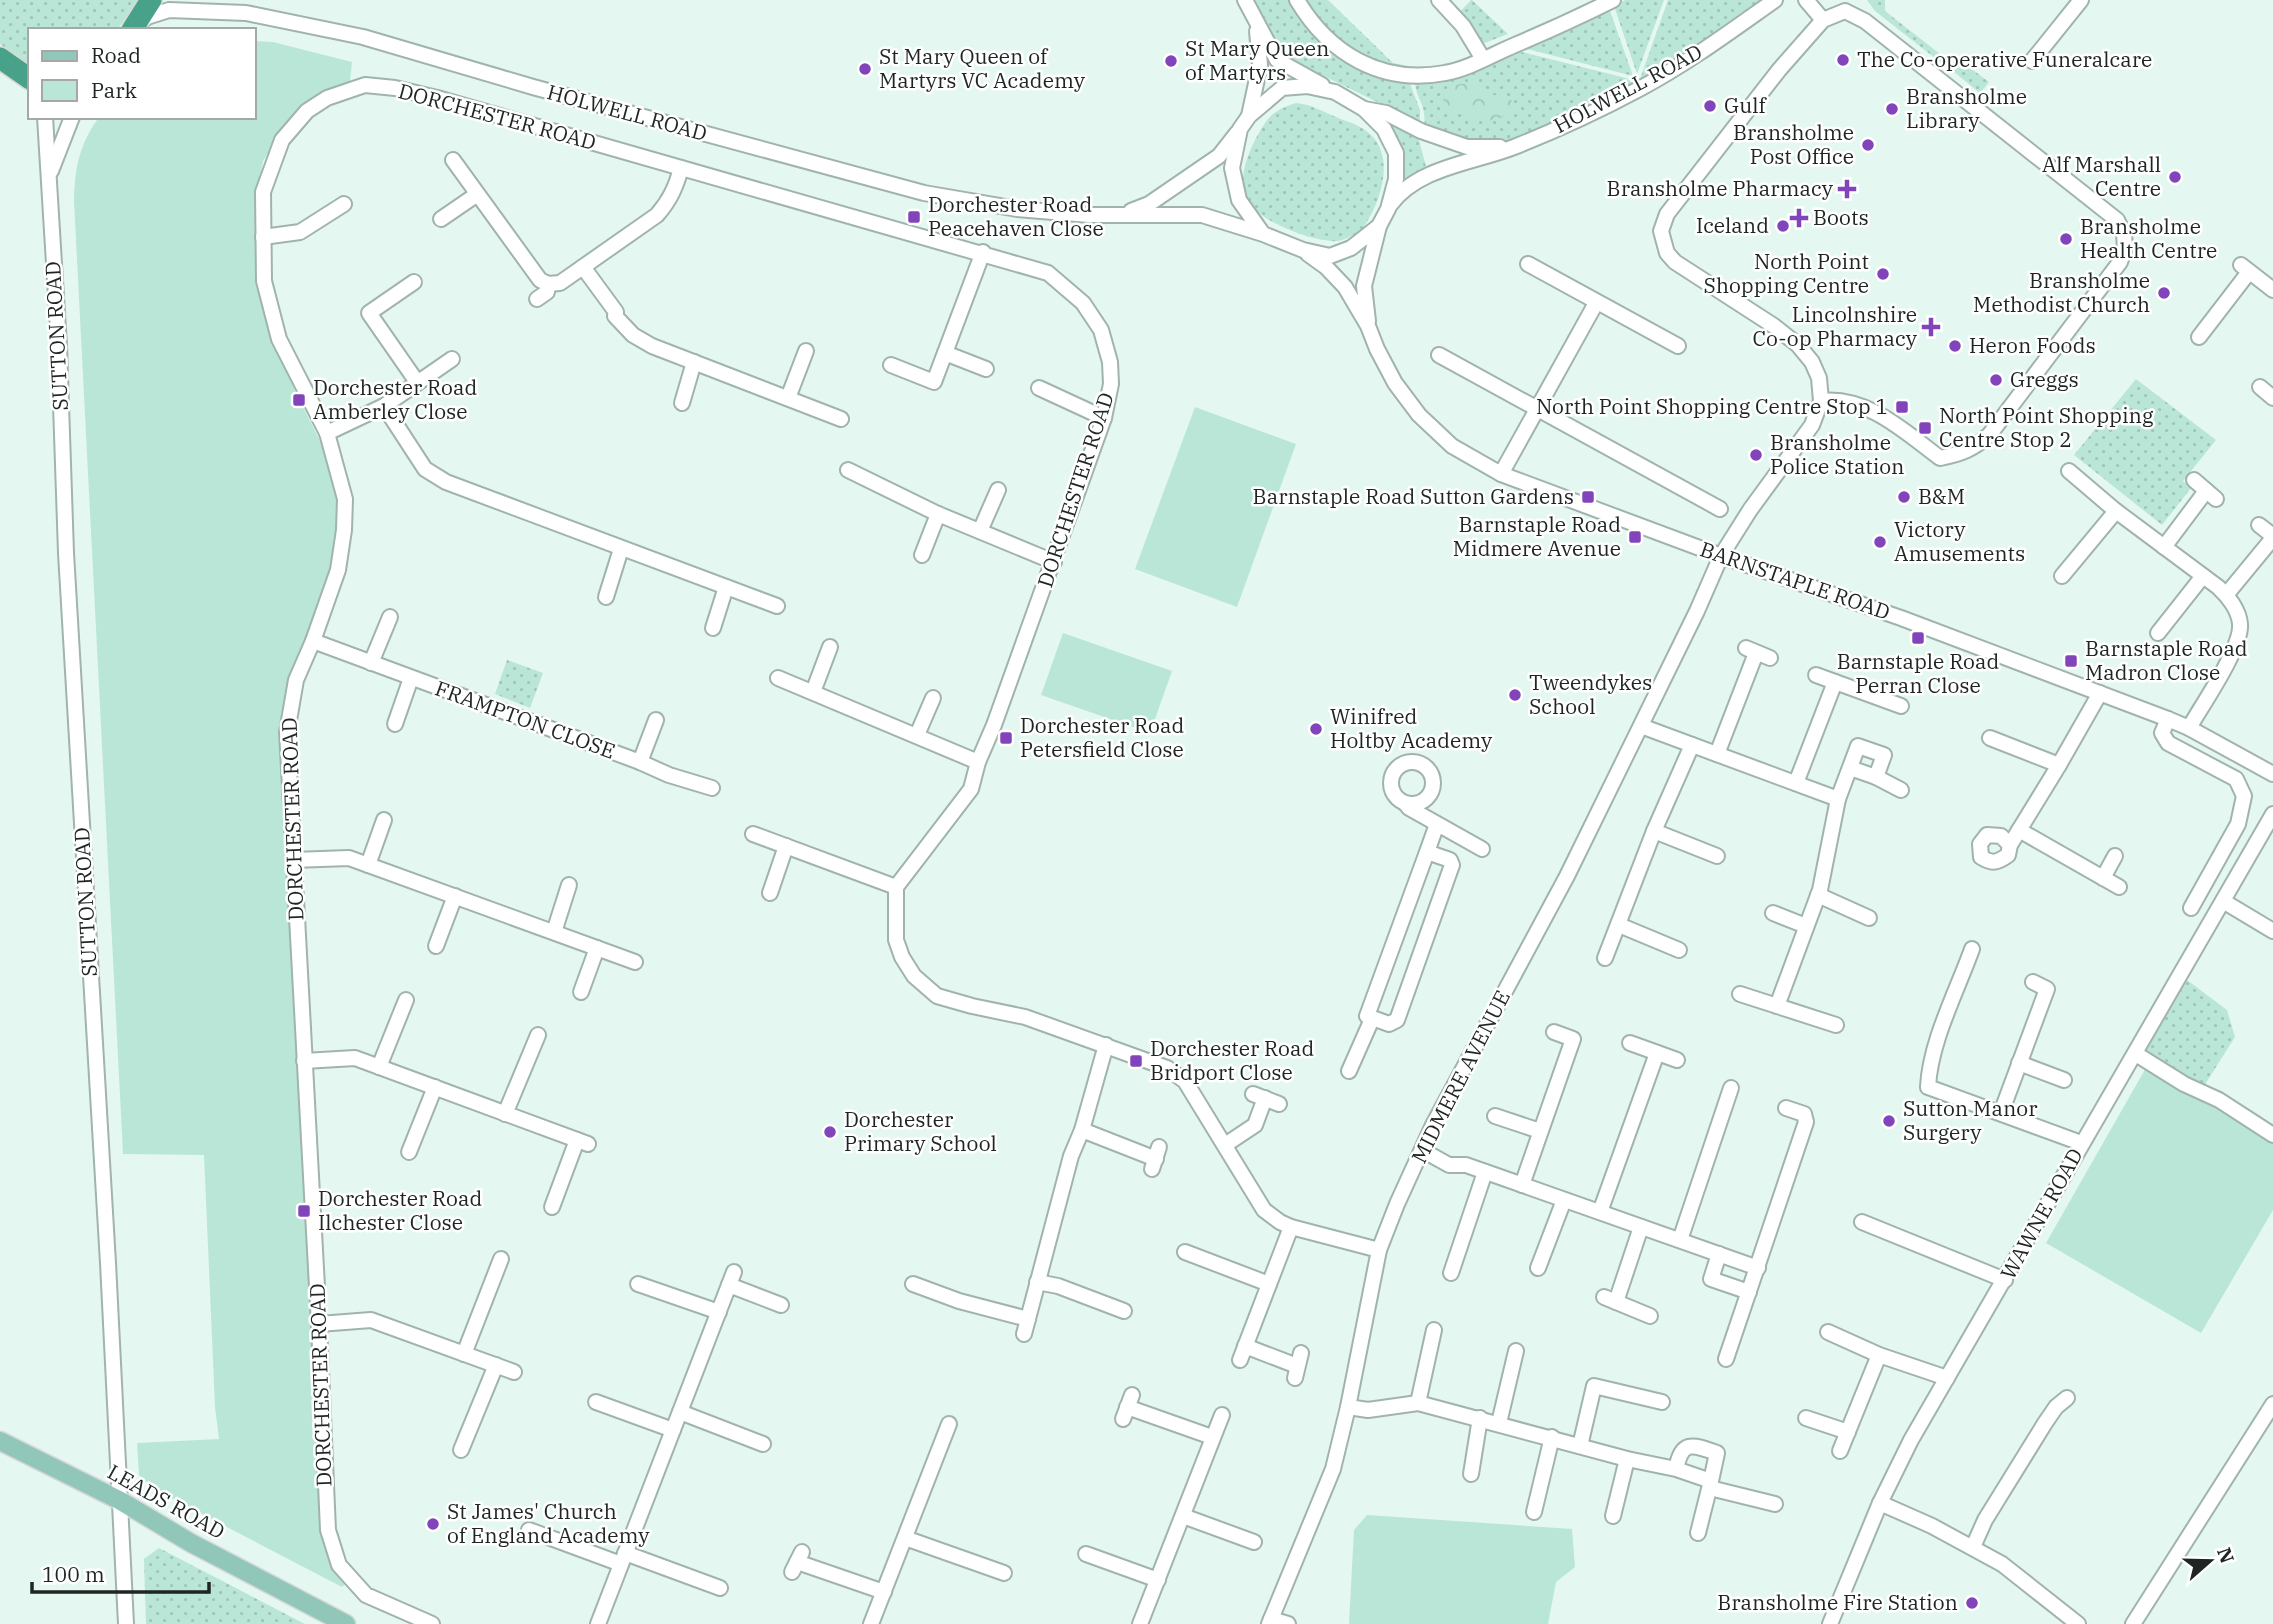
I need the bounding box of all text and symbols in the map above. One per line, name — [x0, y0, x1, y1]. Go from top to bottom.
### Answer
legend — [28, 28, 256, 119]
place label: St Mary Queen of Martyrs — [1185, 34, 1329, 86]
street label: HOLWELL ROAD — [1548, 37, 1707, 139]
text: Road — [91, 41, 141, 69]
place label: St Mary Queen of Martyrs VC Academy — [879, 42, 1086, 94]
place label: The Co-operative Funeralcare — [1857, 45, 2152, 73]
marker: The Co-operative Funeralcare — [1835, 52, 1851, 68]
marker: St Mary Queen of Martyrs — [1163, 53, 1179, 69]
marker: St Mary Queen of Martyrs VC Academy — [857, 61, 873, 77]
text: Park — [91, 76, 138, 104]
street label: DORCHESTER ROAD — [395, 76, 599, 156]
street label: HOLWELL ROAD — [544, 77, 710, 147]
place label: Bransholme Library — [1906, 82, 2027, 134]
place label: Gulf — [1724, 91, 1767, 119]
marker: Gulf — [1702, 98, 1718, 114]
marker: Bransholme Library — [1884, 101, 1900, 117]
place label: Bransholme Post Office — [1733, 118, 1854, 170]
marker: Bransholme Post Office — [1860, 137, 1876, 153]
place label: Alf Marshall Centre — [2042, 150, 2161, 202]
marker: Alf Marshall Centre — [2167, 169, 2183, 185]
place label: Bransholme Pharmacy — [1607, 174, 1834, 202]
marker: Bransholme Pharmacy — [1839, 181, 1855, 197]
place label: Dorchester Road Peacehaven Close — [928, 190, 1104, 242]
place label: Boots — [1813, 203, 1869, 231]
marker: Dorchester Road Peacehaven Close — [906, 209, 922, 225]
marker: Boots — [1791, 210, 1807, 226]
place label: Iceland — [1696, 211, 1769, 239]
place label: Bransholme Health Centre — [2080, 212, 2217, 264]
marker: Iceland — [1775, 218, 1791, 234]
marker: Bransholme Health Centre — [2058, 231, 2074, 247]
place label: North Point Shopping Centre — [1704, 247, 1869, 299]
street label: SUTTON ROAD — [38, 261, 74, 411]
marker: North Point Shopping Centre — [1875, 266, 1891, 282]
place label: Bransholme Methodist Church — [1973, 266, 2150, 318]
marker: Bransholme Methodist Church — [2156, 285, 2172, 301]
place label: Lincolnshire Co-op Pharmacy — [1753, 300, 1918, 352]
marker: Lincolnshire Co-op Pharmacy — [1923, 319, 1939, 335]
place label: Heron Foods — [1969, 331, 2096, 359]
marker: Heron Foods — [1947, 338, 1963, 354]
place label: Greggs — [2010, 365, 2079, 393]
marker: Greggs — [1988, 372, 2004, 388]
place label: Dorchester Road Amberley Close — [313, 373, 477, 425]
street label: DORCHESTER ROAD — [1030, 389, 1120, 591]
marker: Dorchester Road Amberley Close — [291, 392, 307, 408]
place label: North Point Shopping Centre Stop 1 — [1536, 392, 1888, 420]
marker: North Point Shopping Centre Stop 1 — [1894, 399, 1910, 415]
place label: North Point Shopping Centre Stop 2 — [1939, 401, 2154, 453]
marker: North Point Shopping Centre Stop 2 — [1917, 420, 1933, 436]
place label: Bransholme Police Station — [1770, 428, 1905, 480]
marker: Bransholme Police Station — [1748, 447, 1764, 463]
place label: Barnstaple Road Sutton Gardens — [1253, 482, 1574, 510]
place label: B&M — [1918, 482, 1965, 510]
marker: Barnstaple Road Sutton Gardens — [1580, 489, 1596, 505]
marker: B&M — [1896, 489, 1912, 505]
place label: Barnstaple Road Midmere Avenue — [1453, 510, 1621, 562]
place label: Victory Amusements — [1894, 515, 2025, 567]
marker: Barnstaple Road Midmere Avenue — [1627, 529, 1643, 545]
street label: BARNSTAPLE ROAD — [1697, 534, 1894, 626]
marker: Victory Amusements — [1872, 534, 1888, 550]
marker: Barnstaple Road Perran Close — [1910, 630, 1926, 646]
place label: Barnstaple Road Madron Close — [2085, 634, 2248, 686]
place label: Barnstaple Road Perran Close — [1837, 647, 2000, 699]
marker: Barnstaple Road Madron Close — [2063, 653, 2079, 669]
place label: Tweendykes School — [1529, 668, 1652, 720]
street label: FRAMPTON CLOSE — [431, 673, 619, 765]
marker: Tweendykes School — [1507, 687, 1523, 703]
place label: Winifred Holtby Academy — [1330, 702, 1493, 754]
place label: Dorchester Road Petersfield Close — [1020, 711, 1184, 763]
street label: DORCHESTER ROAD — [274, 717, 310, 921]
marker: Winifred Holtby Academy — [1308, 721, 1324, 737]
marker: Dorchester Road Petersfield Close — [998, 730, 1014, 746]
street label: SUTTON ROAD — [67, 827, 103, 977]
street label: MIDMERE AVENUE — [1404, 985, 1516, 1168]
place label: Dorchester Road Bridport Close — [1150, 1034, 1314, 1086]
marker: Dorchester Road Bridport Close — [1128, 1053, 1144, 1069]
place label: Sutton Manor Surgery — [1903, 1094, 2038, 1146]
place label: Dorchester Primary School — [844, 1105, 997, 1157]
marker: Sutton Manor Surgery — [1881, 1113, 1897, 1129]
marker: Dorchester Primary School — [822, 1124, 838, 1140]
street label: WAWNE ROAD — [1994, 1143, 2089, 1284]
place label: Dorchester Road Ilchester Close — [318, 1184, 482, 1236]
marker: Dorchester Road Ilchester Close — [296, 1203, 312, 1219]
street label: DORCHESTER ROAD — [302, 1283, 338, 1487]
street label: LEADS ROAD — [103, 1457, 230, 1545]
place label: St James' Church of England Academy — [447, 1497, 650, 1549]
marker: St James' Church of England Academy — [425, 1516, 441, 1532]
north arrow — [2175, 1526, 2245, 1596]
text: N — [2212, 1544, 2240, 1566]
scale bar — [32, 1550, 208, 1594]
text: 100 m — [42, 1560, 105, 1588]
place label: Bransholme Fire Station — [1717, 1588, 1958, 1616]
marker: Bransholme Fire Station — [1964, 1595, 1980, 1611]

